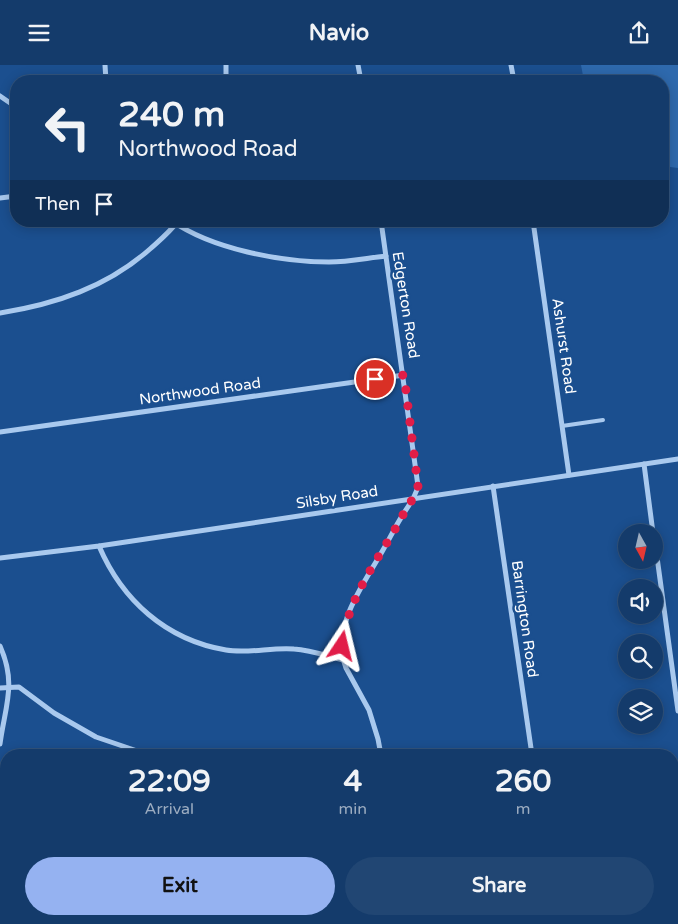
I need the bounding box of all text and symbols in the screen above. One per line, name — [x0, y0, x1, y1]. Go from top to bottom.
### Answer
icon: menu — [25, 19, 53, 47]
icon: share — [625, 19, 653, 47]
text: Navio — [309, 20, 369, 46]
text: 240 m — [118, 94, 225, 136]
icon: left — [35, 95, 100, 160]
text: Northwood Road — [118, 136, 298, 162]
icon: arrive — [90, 190, 118, 218]
text: Then — [35, 193, 80, 215]
street label: Edgerton Road — [389, 250, 423, 360]
street label: Ashurst Road — [548, 297, 580, 395]
pin — [354, 358, 396, 400]
icon: arrive — [361, 365, 389, 393]
street label: Northwood Road — [138, 374, 262, 408]
street label: Silsby Road — [295, 482, 379, 512]
north arrow — [618, 524, 662, 569]
map controls — [618, 524, 663, 734]
street label: Barrington Road — [508, 559, 542, 679]
button: sound — [618, 579, 663, 624]
position arrow — [315, 619, 367, 671]
button: search — [618, 634, 663, 679]
button: layers — [618, 689, 663, 734]
text: 22:09 — [128, 763, 211, 800]
text: 4 — [343, 763, 362, 800]
text: 260 — [495, 763, 551, 800]
text: Arrival — [145, 799, 194, 819]
text: min — [339, 799, 367, 819]
text: m — [516, 799, 530, 819]
button: Exit — [25, 857, 335, 915]
button: Share — [345, 857, 654, 915]

